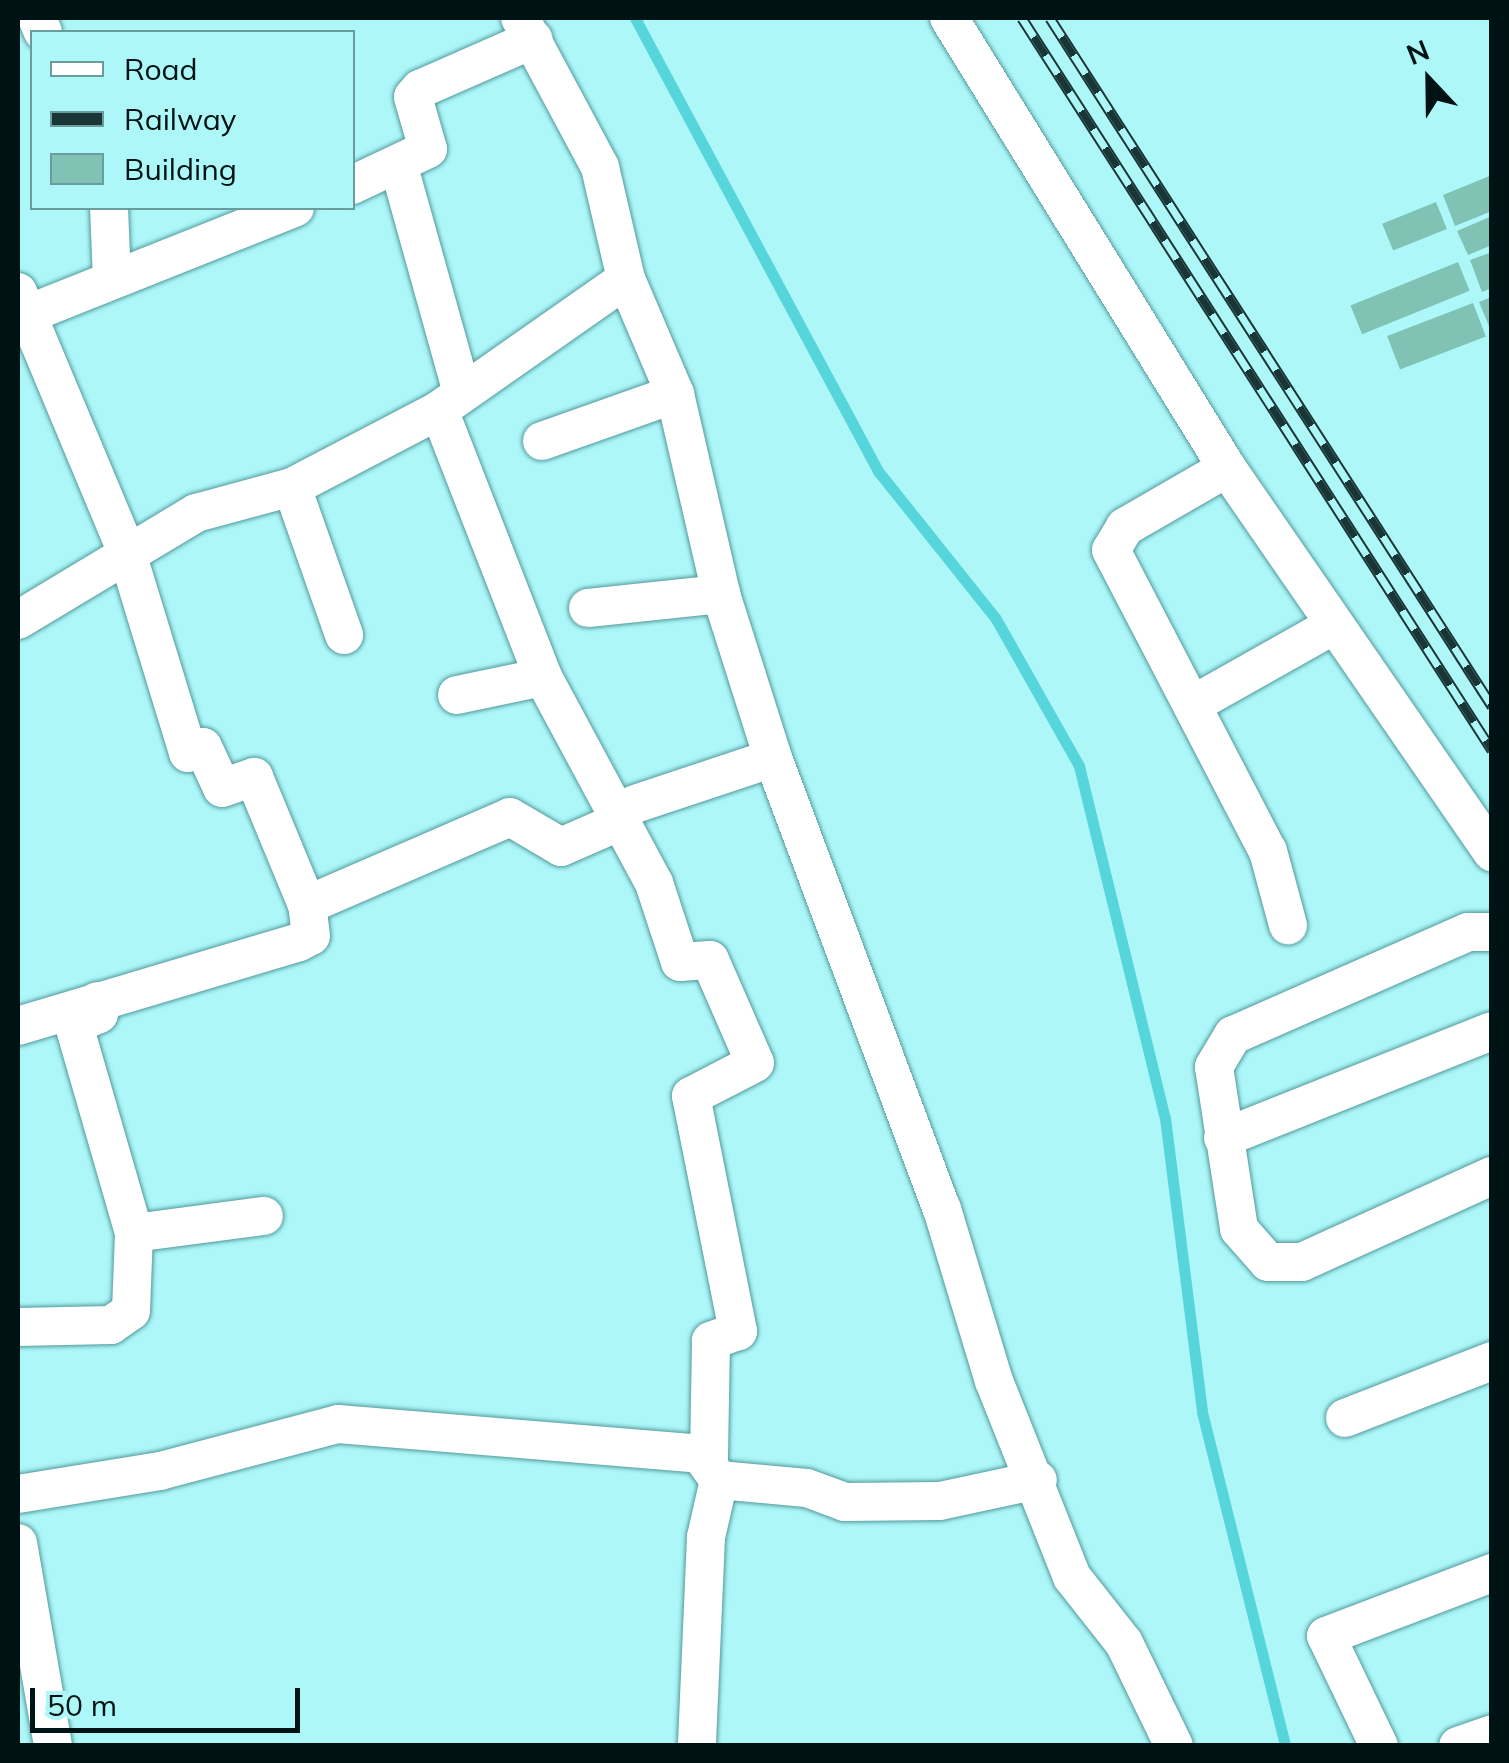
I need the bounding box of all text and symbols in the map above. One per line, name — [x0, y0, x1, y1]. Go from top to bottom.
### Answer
legend — [30, 30, 355, 210]
north arrow — [1379, 30, 1479, 130]
text: N — [1401, 32, 1434, 72]
text: Road — [124, 50, 198, 88]
text: Railway — [124, 100, 237, 138]
text: Building — [124, 150, 237, 188]
scale bar — [35, 1668, 305, 1730]
text: 50 m — [47, 1686, 117, 1724]

